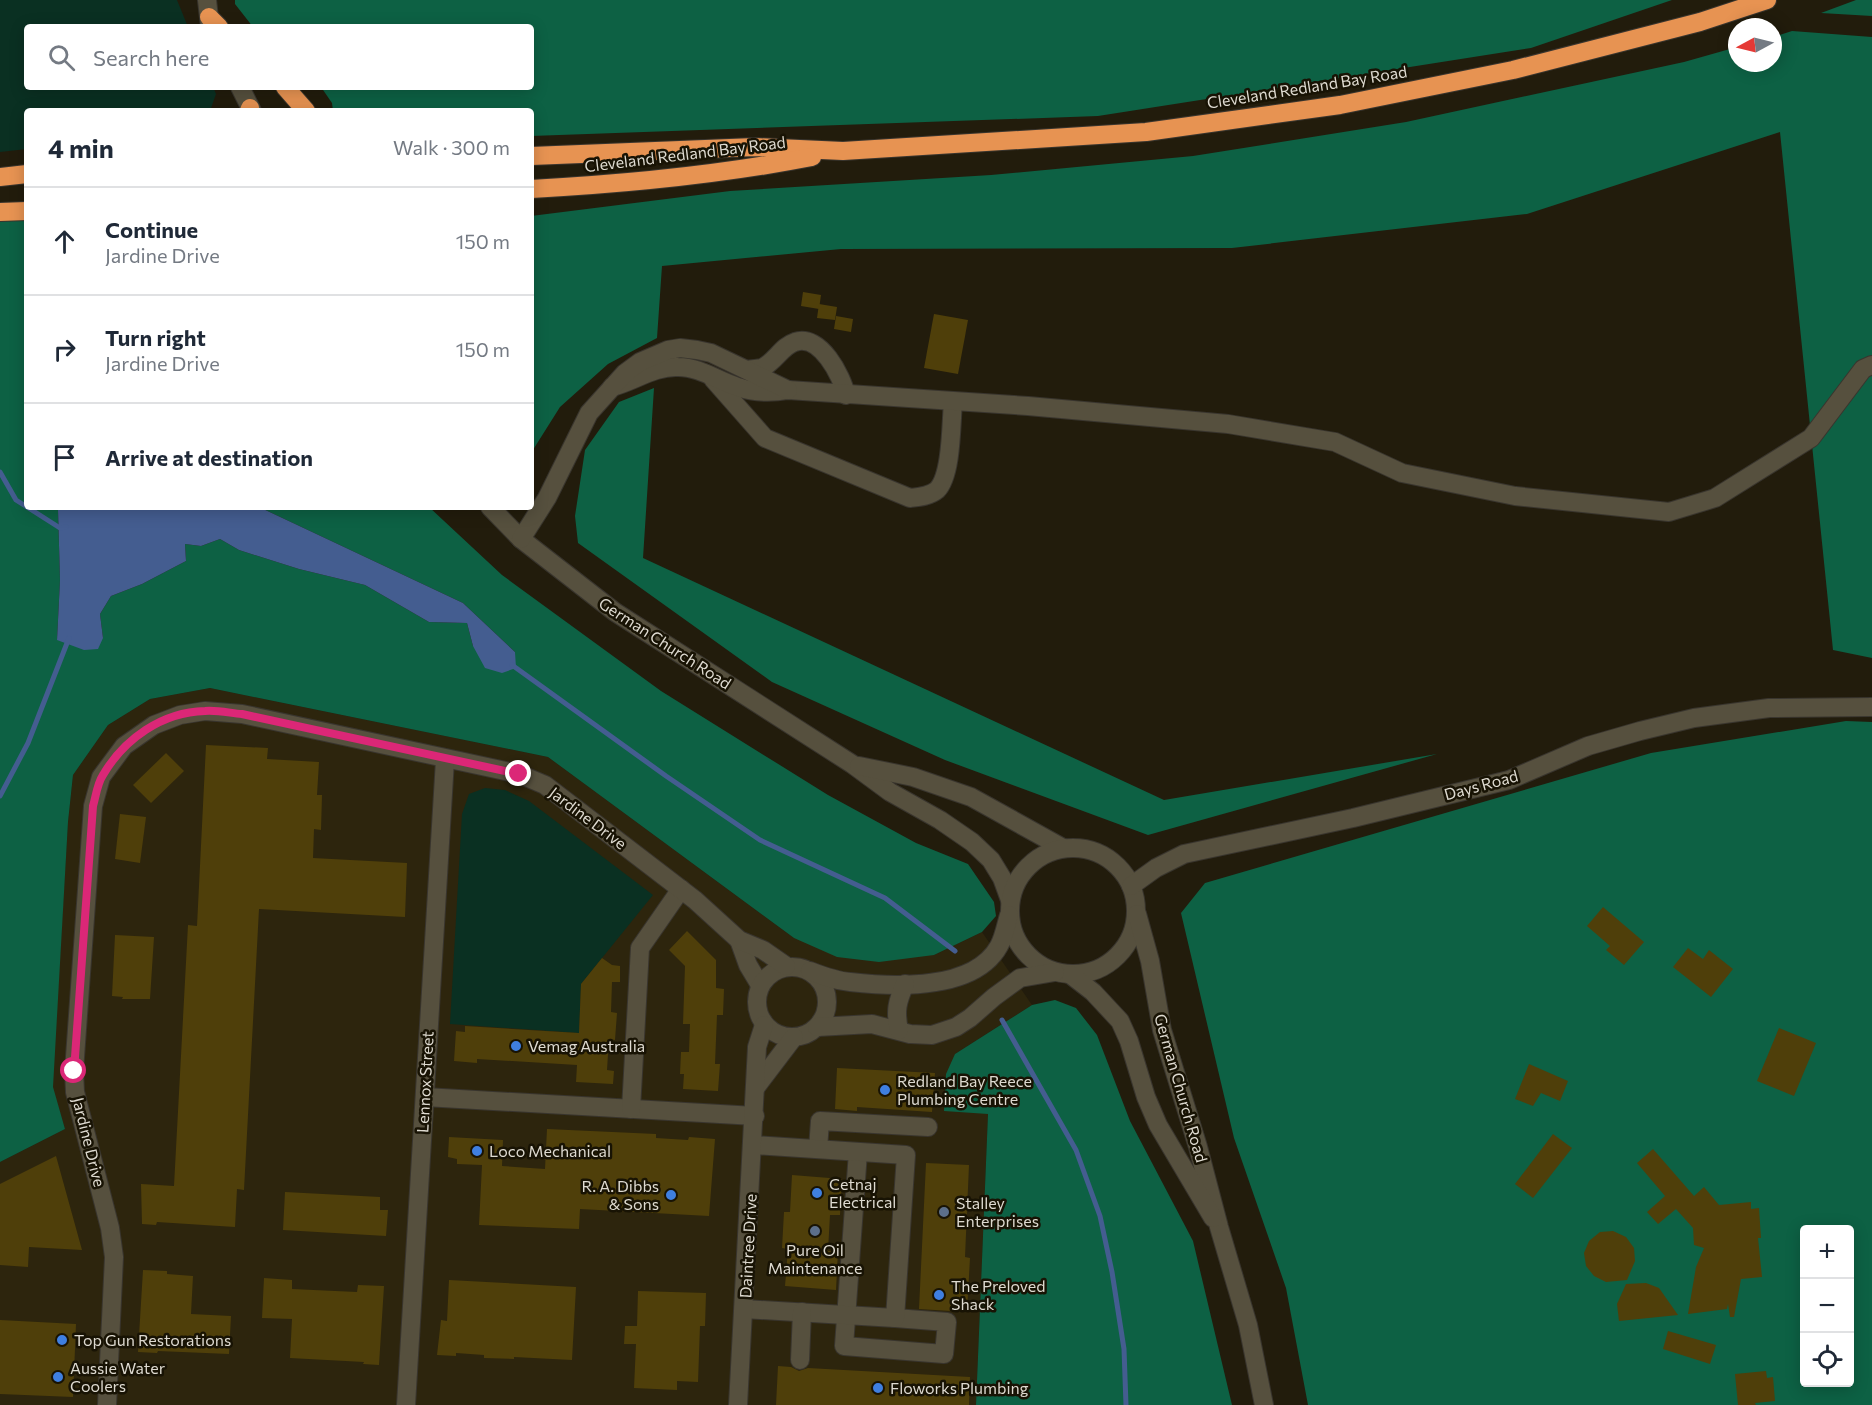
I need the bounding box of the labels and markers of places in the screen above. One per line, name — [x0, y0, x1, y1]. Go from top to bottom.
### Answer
place label: Vemag Australia — [528, 1036, 645, 1055]
marker: Vemag Australia — [509, 1039, 523, 1053]
place label: Redland Bay Reece Plumbing Centre — [897, 1071, 1032, 1108]
marker: Redland Bay Reece Plumbing Centre — [878, 1083, 892, 1097]
place label: Loco Mechanical — [489, 1141, 611, 1160]
marker: Loco Mechanical — [470, 1144, 484, 1158]
place label: Cetnaj Electrical — [829, 1174, 896, 1211]
place label: R. A. Dibbs & Sons — [582, 1176, 659, 1213]
marker: Cetnaj Electrical — [810, 1186, 824, 1200]
marker: R. A. Dibbs & Sons — [664, 1188, 678, 1202]
place label: Stalley Enterprises — [956, 1193, 1039, 1230]
marker: Stalley Enterprises — [937, 1205, 951, 1219]
marker: Pure Oil Maintenance — [808, 1224, 822, 1238]
place label: Pure Oil Maintenance — [768, 1240, 862, 1277]
place label: The Preloved Shack — [951, 1276, 1045, 1313]
marker: The Preloved Shack — [932, 1288, 946, 1302]
place label: Top Gun Restorations — [74, 1330, 231, 1349]
marker: Top Gun Restorations — [55, 1333, 69, 1347]
place label: Aussie Water Coolers — [70, 1358, 166, 1395]
marker: Aussie Water Coolers — [51, 1370, 65, 1384]
place label: Floworks Plumbing — [890, 1378, 1029, 1397]
marker: Floworks Plumbing — [871, 1381, 885, 1395]

